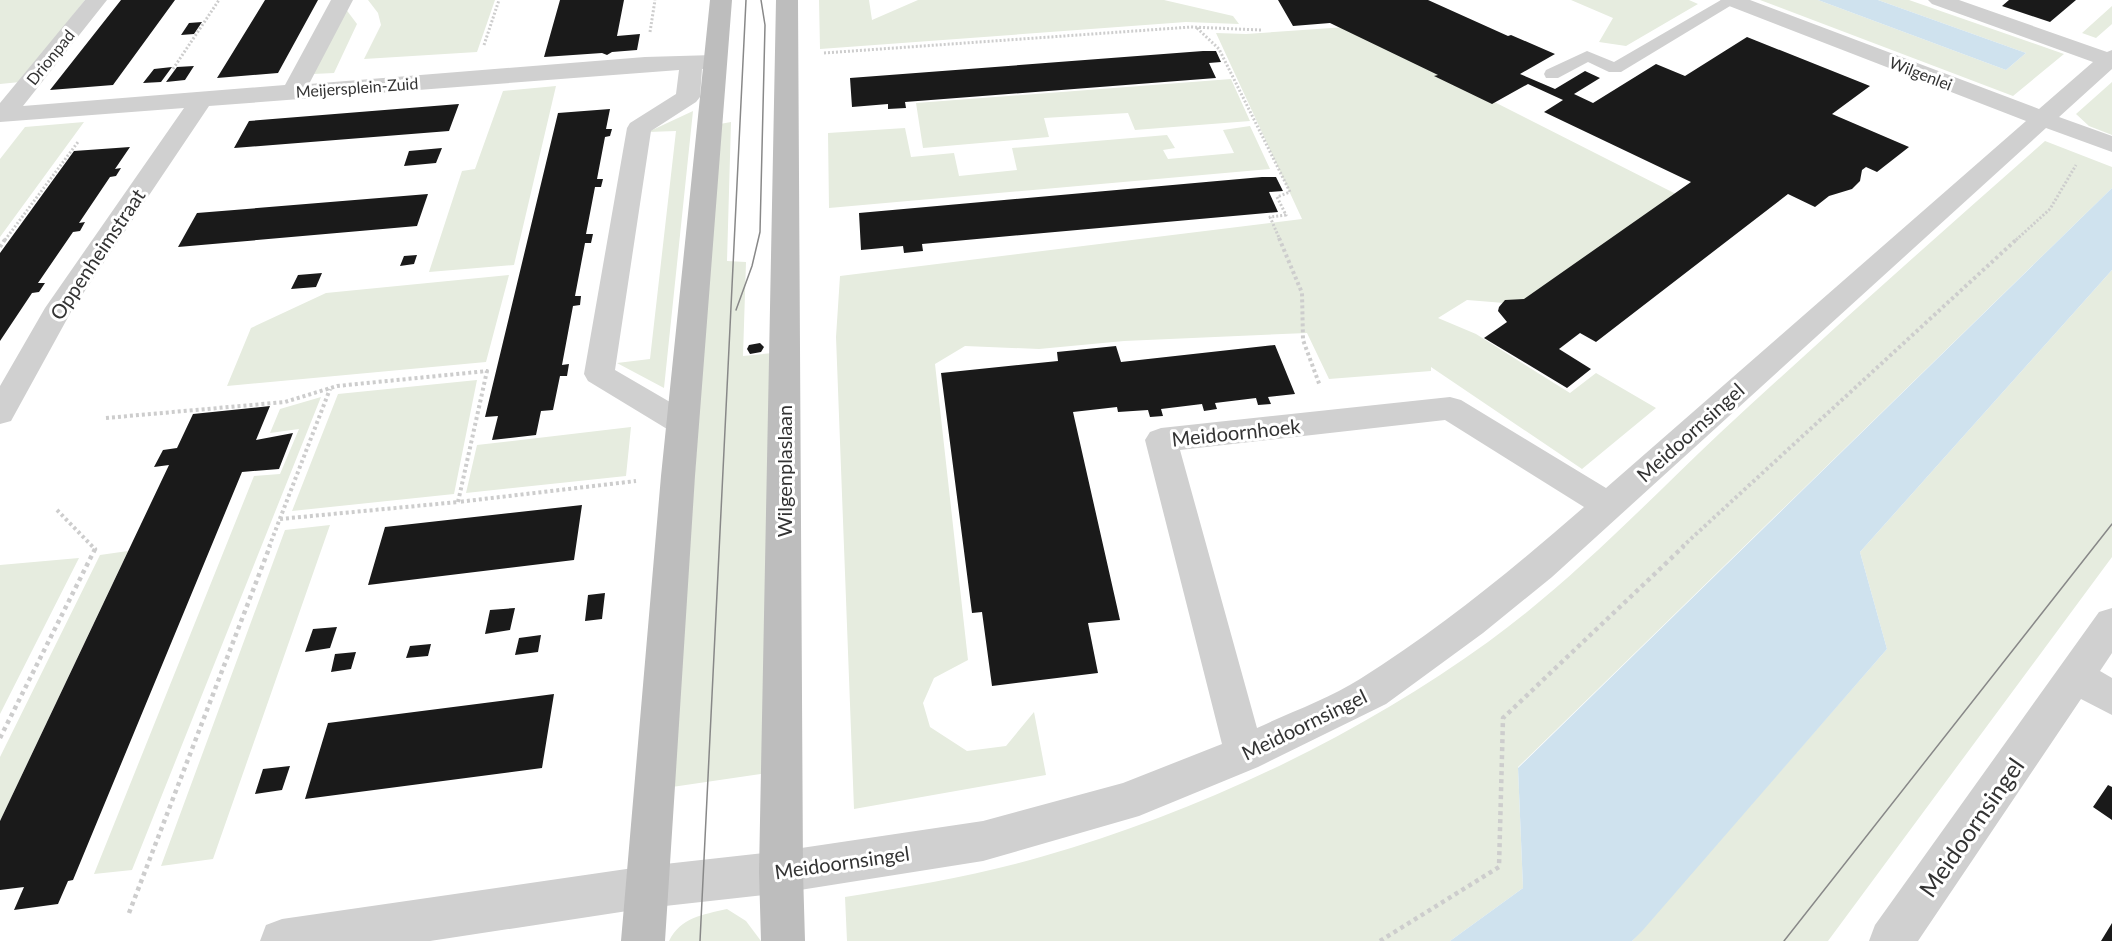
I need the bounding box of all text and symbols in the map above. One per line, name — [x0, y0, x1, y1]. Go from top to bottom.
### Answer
street label: Drionpad — [22, 26, 78, 88]
street label: Wilgenlei — [1887, 52, 1955, 94]
street label: Meijersplein-Zuid — [295, 73, 419, 101]
street label: Oppenheimstraat — [44, 184, 150, 324]
street label: Meidoornsingel — [1631, 378, 1749, 486]
street label: Wilgenplaslaan — [772, 405, 796, 537]
street label: Meidoornhoek — [1171, 413, 1302, 451]
street label: Meidoornsingel — [1238, 683, 1370, 765]
street label: Meidoornsingel — [1912, 752, 2030, 902]
street label: Meidoornsingel — [773, 841, 911, 883]

